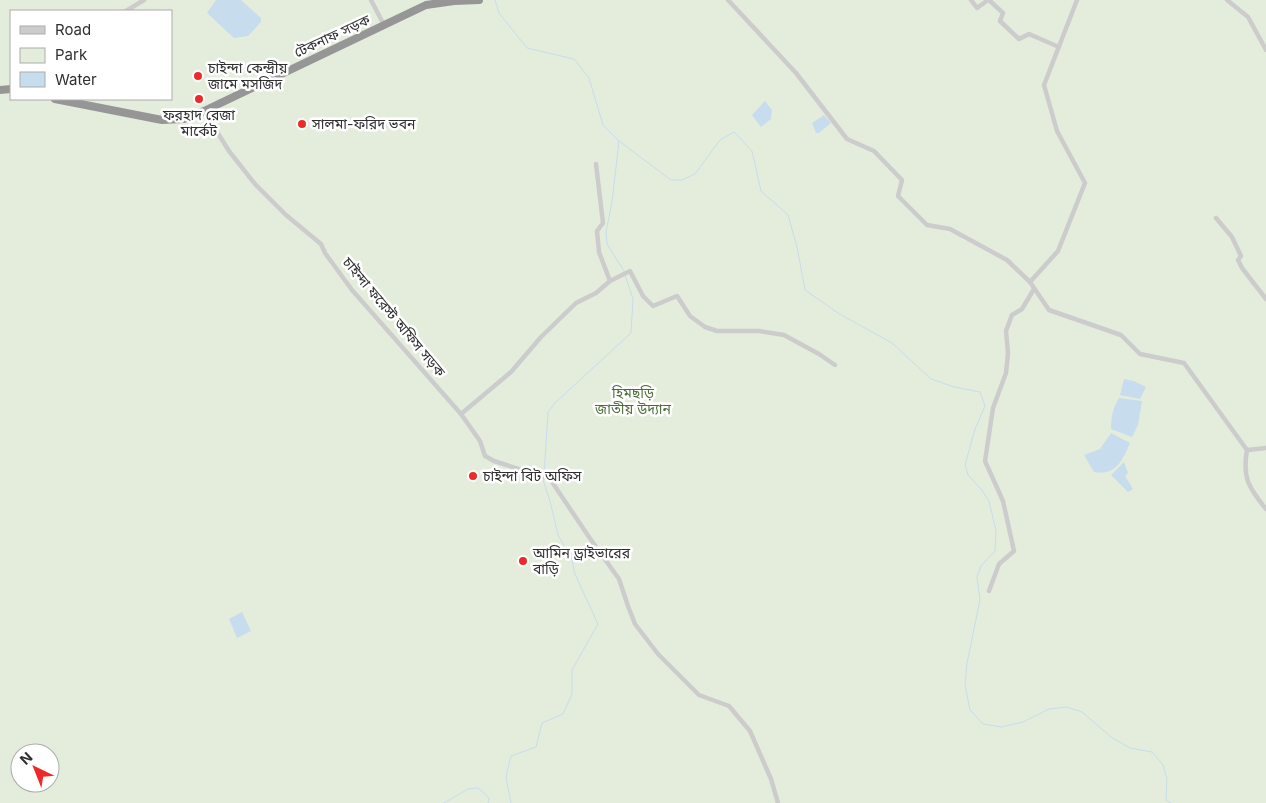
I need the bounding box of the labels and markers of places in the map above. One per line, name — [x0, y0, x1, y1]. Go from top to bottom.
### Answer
place label: চাইন্দা কেন্দ্রীয় জামে মসজিদ — [207, 59, 288, 92]
marker: চাইন্দা কেন্দ্রীয় জামে মসজিদ — [192, 70, 204, 82]
marker: ফরহাদ রেজা মার্কেট — [193, 93, 205, 105]
place label: ফরহাদ রেজা মার্কেট — [162, 106, 235, 139]
place label: সালমা-ফরিদ ভবন — [311, 115, 416, 132]
marker: সালমা-ফরিদ ভবন — [296, 118, 308, 130]
place label: চাইন্দা বিট অফিস — [482, 467, 582, 484]
marker: চাইন্দা বিট অফিস — [467, 470, 479, 482]
place label: আমিন ড্রাইভারের বাড়ি — [532, 544, 631, 577]
marker: আমিন ড্রাইভারের বাড়ি — [517, 555, 529, 567]

